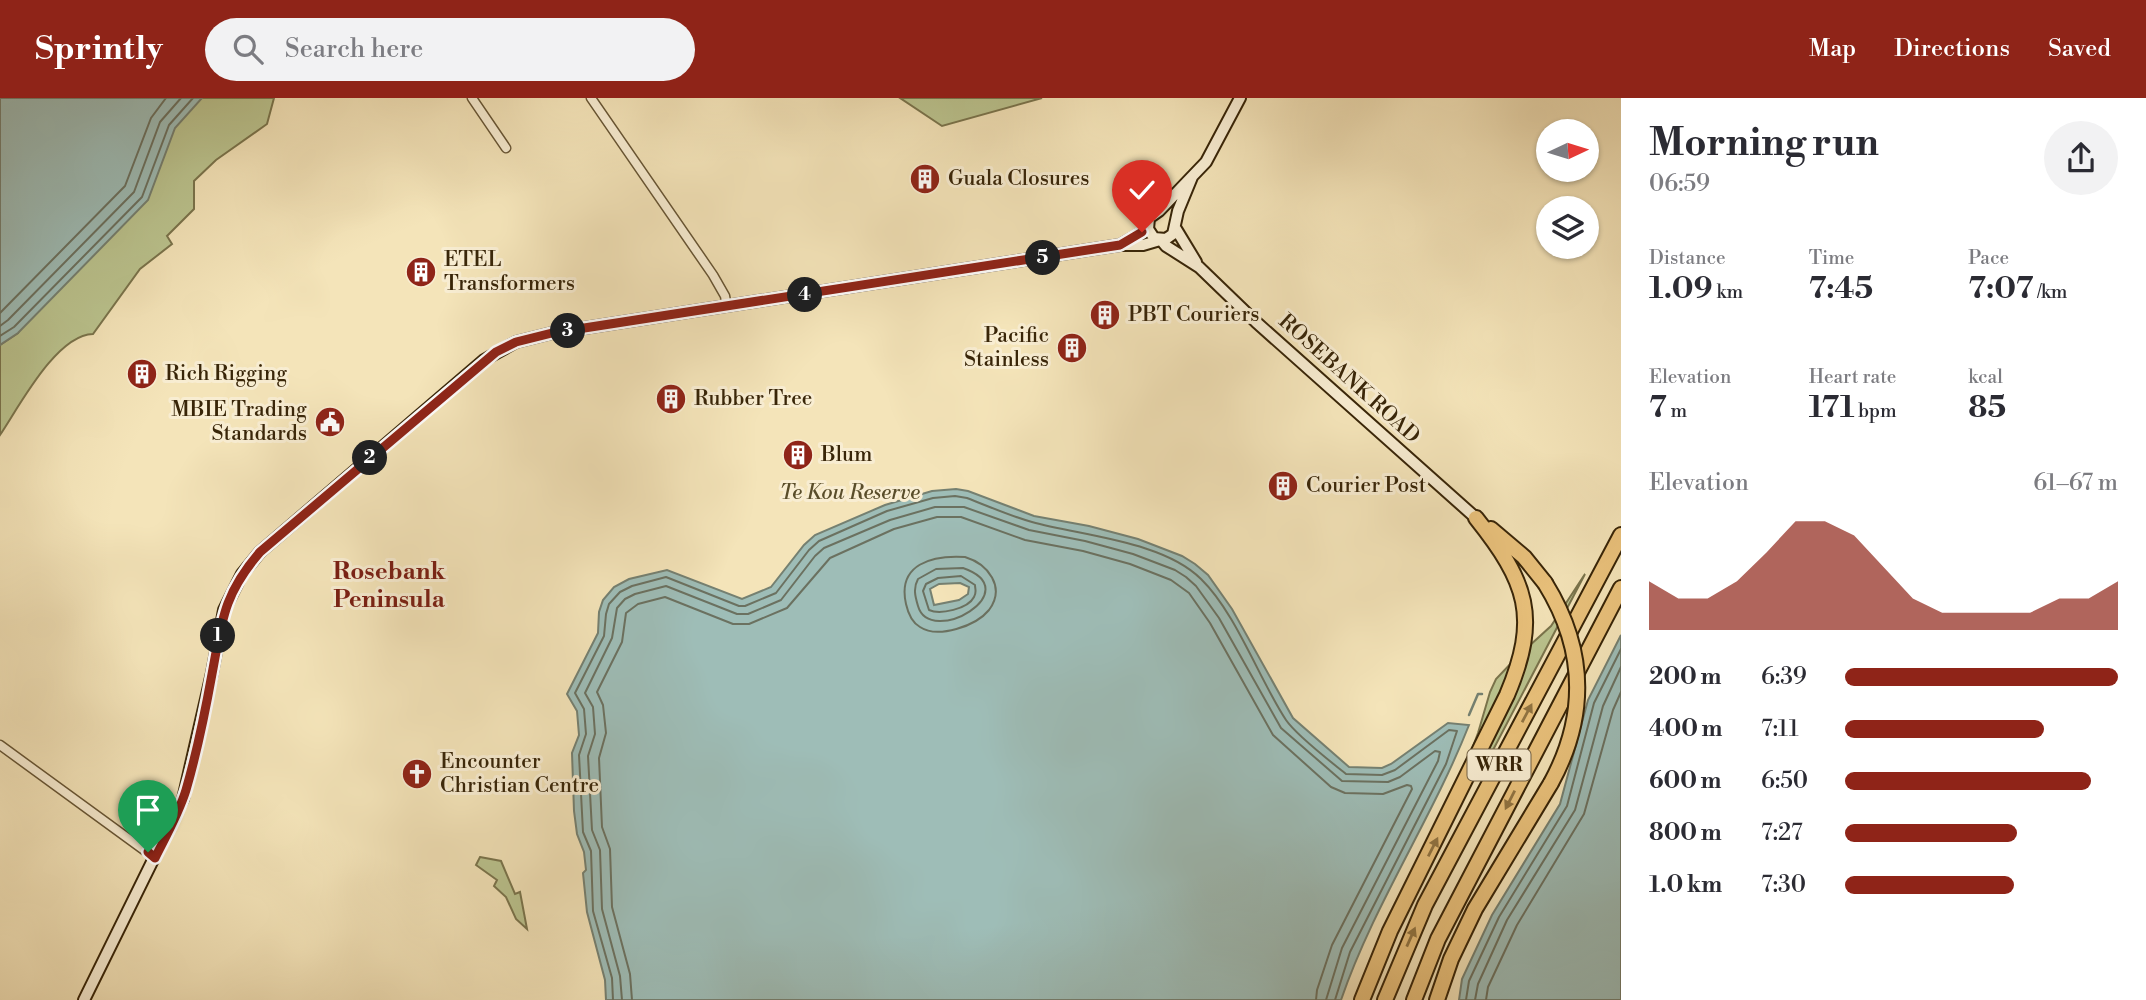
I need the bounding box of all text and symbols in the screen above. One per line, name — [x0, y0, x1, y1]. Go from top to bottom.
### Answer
search box — [205, 18, 695, 81]
text: Sprintly — [35, 29, 163, 70]
icon: search — [229, 30, 267, 68]
text: Search here — [285, 33, 423, 65]
text: Map — [1809, 34, 1856, 64]
text: Directions — [1894, 34, 2010, 64]
text: Saved — [2048, 34, 2111, 64]
north arrow — [1536, 119, 1600, 182]
map controls — [1536, 119, 1599, 259]
text: Morning run — [1649, 120, 1879, 167]
button: share — [2044, 121, 2118, 195]
pin — [1112, 160, 1172, 232]
building icon: Guala Closures — [908, 162, 942, 196]
place label: Guala Closures — [948, 166, 1090, 192]
text: 06:59 — [1649, 170, 1710, 198]
icon: check — [1123, 171, 1161, 209]
button: layers — [1536, 196, 1599, 259]
pin: 5 — [1026, 240, 1060, 276]
text: 5 — [1037, 245, 1048, 269]
text: Distance — [1649, 246, 1726, 270]
text: Time — [1809, 246, 1854, 270]
text: Pace — [1968, 246, 2009, 270]
place label: ETEL Transformers — [444, 247, 575, 297]
building icon: ETEL Transformers — [404, 255, 438, 289]
text: 1.09 — [1649, 270, 1713, 308]
text: 7:45 — [1809, 270, 1873, 308]
text: 7:07 — [1968, 270, 2033, 308]
pin: 4 — [788, 278, 822, 312]
text: km — [1713, 280, 1743, 304]
text: /km — [2033, 280, 2068, 304]
text: 4 — [798, 282, 811, 306]
building icon: PBT Couriers — [1088, 298, 1122, 332]
place label: PBT Couriers — [1128, 302, 1259, 328]
street label: ROSEBANK ROAD — [1273, 309, 1425, 449]
pin: 3 — [550, 314, 586, 348]
text: 3 — [562, 318, 573, 342]
place label: Pacific Stainless — [964, 323, 1049, 373]
building icon: Pacific Stainless — [1055, 331, 1089, 365]
building icon: Rich Rigging — [125, 357, 159, 391]
place label: Rich Rigging — [165, 361, 287, 387]
text: Elevation — [1649, 365, 1731, 389]
text: Heart rate — [1809, 365, 1896, 389]
text: kcal — [1968, 365, 2003, 389]
building icon: Rubber Tree — [654, 382, 688, 416]
place label: Rubber Tree — [694, 386, 812, 412]
text: 7 — [1649, 389, 1667, 427]
text: 171 — [1809, 389, 1854, 427]
text: 85 — [1968, 389, 2006, 427]
place label: MBIE Trading Standards — [171, 397, 307, 447]
text: m — [1667, 399, 1687, 423]
text: bpm — [1854, 399, 1897, 423]
public building icon: MBIE Trading Standards — [313, 405, 347, 439]
building icon: Blum — [781, 438, 815, 472]
pin: 2 — [352, 440, 388, 476]
place label: Blum — [820, 442, 872, 468]
text: 2 — [364, 445, 375, 469]
building icon: Courier Post — [1266, 469, 1300, 503]
text: Elevation — [1649, 469, 1749, 497]
text: 61–67 m — [2033, 469, 2118, 497]
place label: Courier Post — [1306, 473, 1427, 499]
park label: Te Kou Reserve — [780, 480, 920, 506]
district label: Rosebank Peninsula — [333, 557, 446, 615]
pin: 1 — [200, 618, 235, 654]
text: 1 — [213, 623, 222, 647]
text: 200 m — [1649, 663, 1721, 691]
text: 6:39 — [1761, 663, 1807, 691]
one-way arrow — [1521, 703, 1532, 723]
text: 400 m — [1649, 715, 1722, 743]
text: 7:11 — [1761, 715, 1799, 743]
place label: Encounter Christian Centre — [440, 749, 599, 799]
road number: WRR — [1468, 750, 1530, 780]
church icon: Encounter Christian Centre — [400, 757, 434, 791]
text: 600 m — [1649, 767, 1722, 795]
text: 6:50 — [1761, 767, 1808, 795]
pin — [118, 780, 178, 852]
one-way arrow — [1504, 790, 1515, 810]
icon: arrive — [129, 791, 167, 829]
text: 800 m — [1649, 819, 1722, 847]
text: 7:27 — [1761, 819, 1803, 847]
one-way arrow — [1428, 837, 1439, 857]
text: 1.0 km — [1649, 871, 1722, 899]
text: 7:30 — [1761, 871, 1806, 899]
one-way arrow — [1405, 927, 1417, 947]

